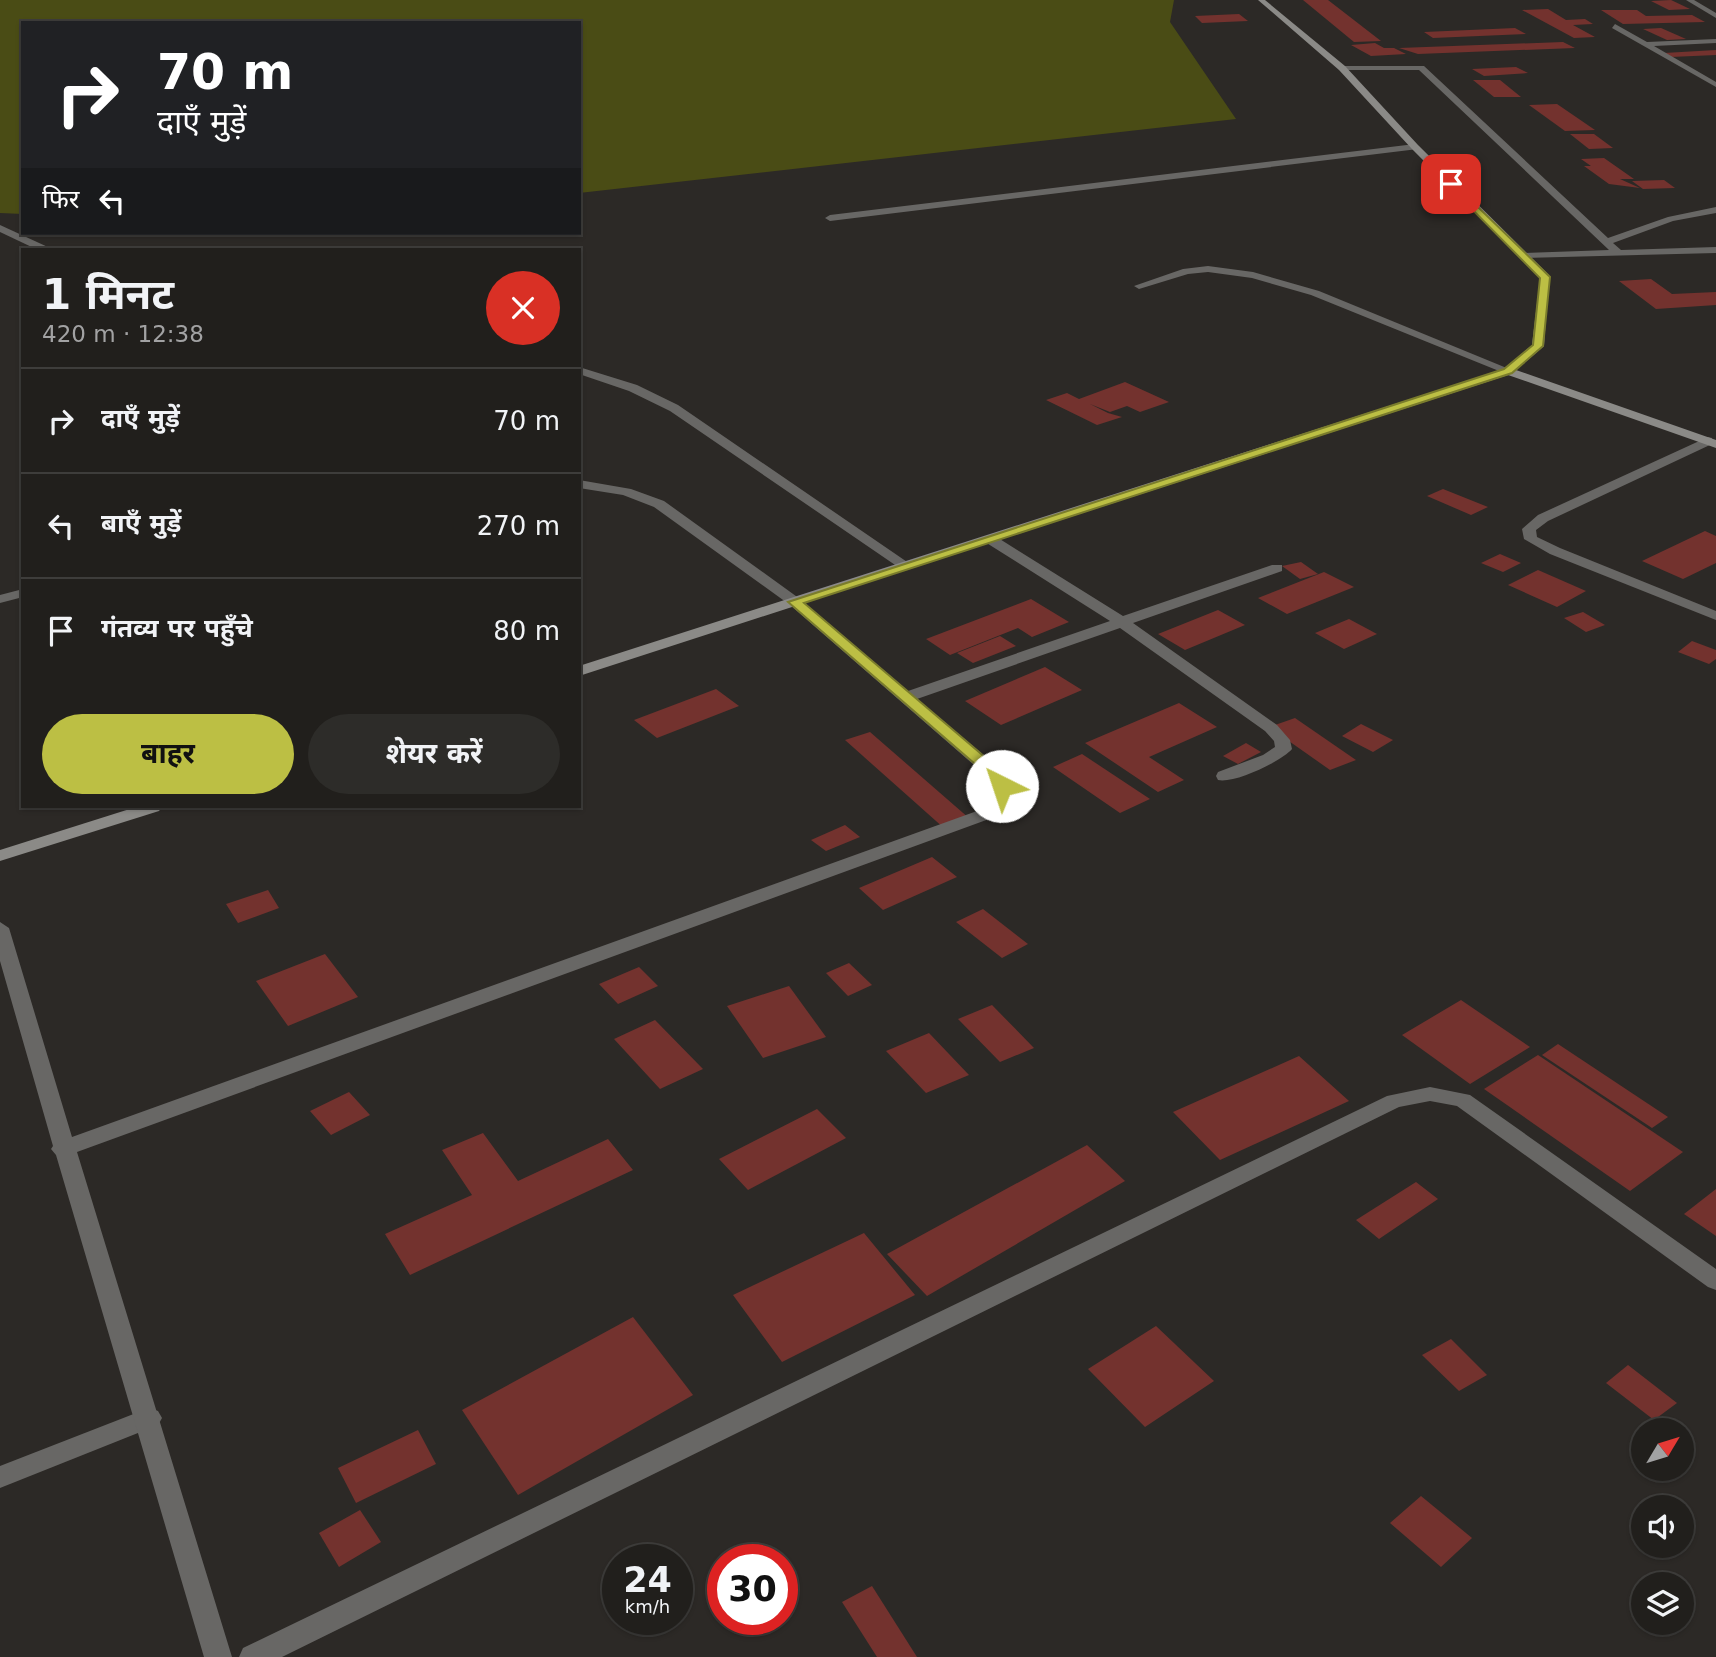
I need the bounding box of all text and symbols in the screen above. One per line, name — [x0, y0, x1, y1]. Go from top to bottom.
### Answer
text: 70 m — [157, 44, 293, 101]
icon: right — [42, 49, 133, 140]
text: दाएँ मुड़ें — [157, 103, 246, 141]
pin — [1421, 154, 1481, 214]
icon: arrive — [1432, 165, 1470, 203]
icon: left — [93, 182, 131, 220]
text: फिर — [42, 184, 79, 214]
text: 1 मिनट — [42, 270, 174, 319]
button: close — [486, 271, 560, 345]
text: 420 m · 12:38 — [42, 321, 204, 347]
icon: right — [42, 402, 80, 440]
text: दाएँ मुड़ें — [101, 403, 180, 433]
text: 70 m — [493, 406, 560, 436]
icon: left — [42, 507, 80, 545]
text: बाएँ मुड़ें — [101, 508, 181, 538]
text: 270 m — [477, 511, 560, 541]
icon: arrive — [42, 612, 80, 650]
text: गंतव्य पर पहुँचे — [101, 613, 253, 643]
text: 80 m — [493, 616, 560, 646]
button: बाहर — [42, 714, 294, 794]
button: शेयर करें — [308, 714, 560, 794]
position arrow — [965, 749, 1039, 823]
north arrow — [1631, 1418, 1694, 1480]
map controls — [1631, 1418, 1694, 1635]
button: sound — [1631, 1495, 1694, 1558]
speed limit sign: 30 — [707, 1544, 798, 1635]
text: 24 — [623, 1560, 672, 1600]
button: layers — [1631, 1572, 1694, 1635]
text: km/h — [625, 1596, 670, 1617]

